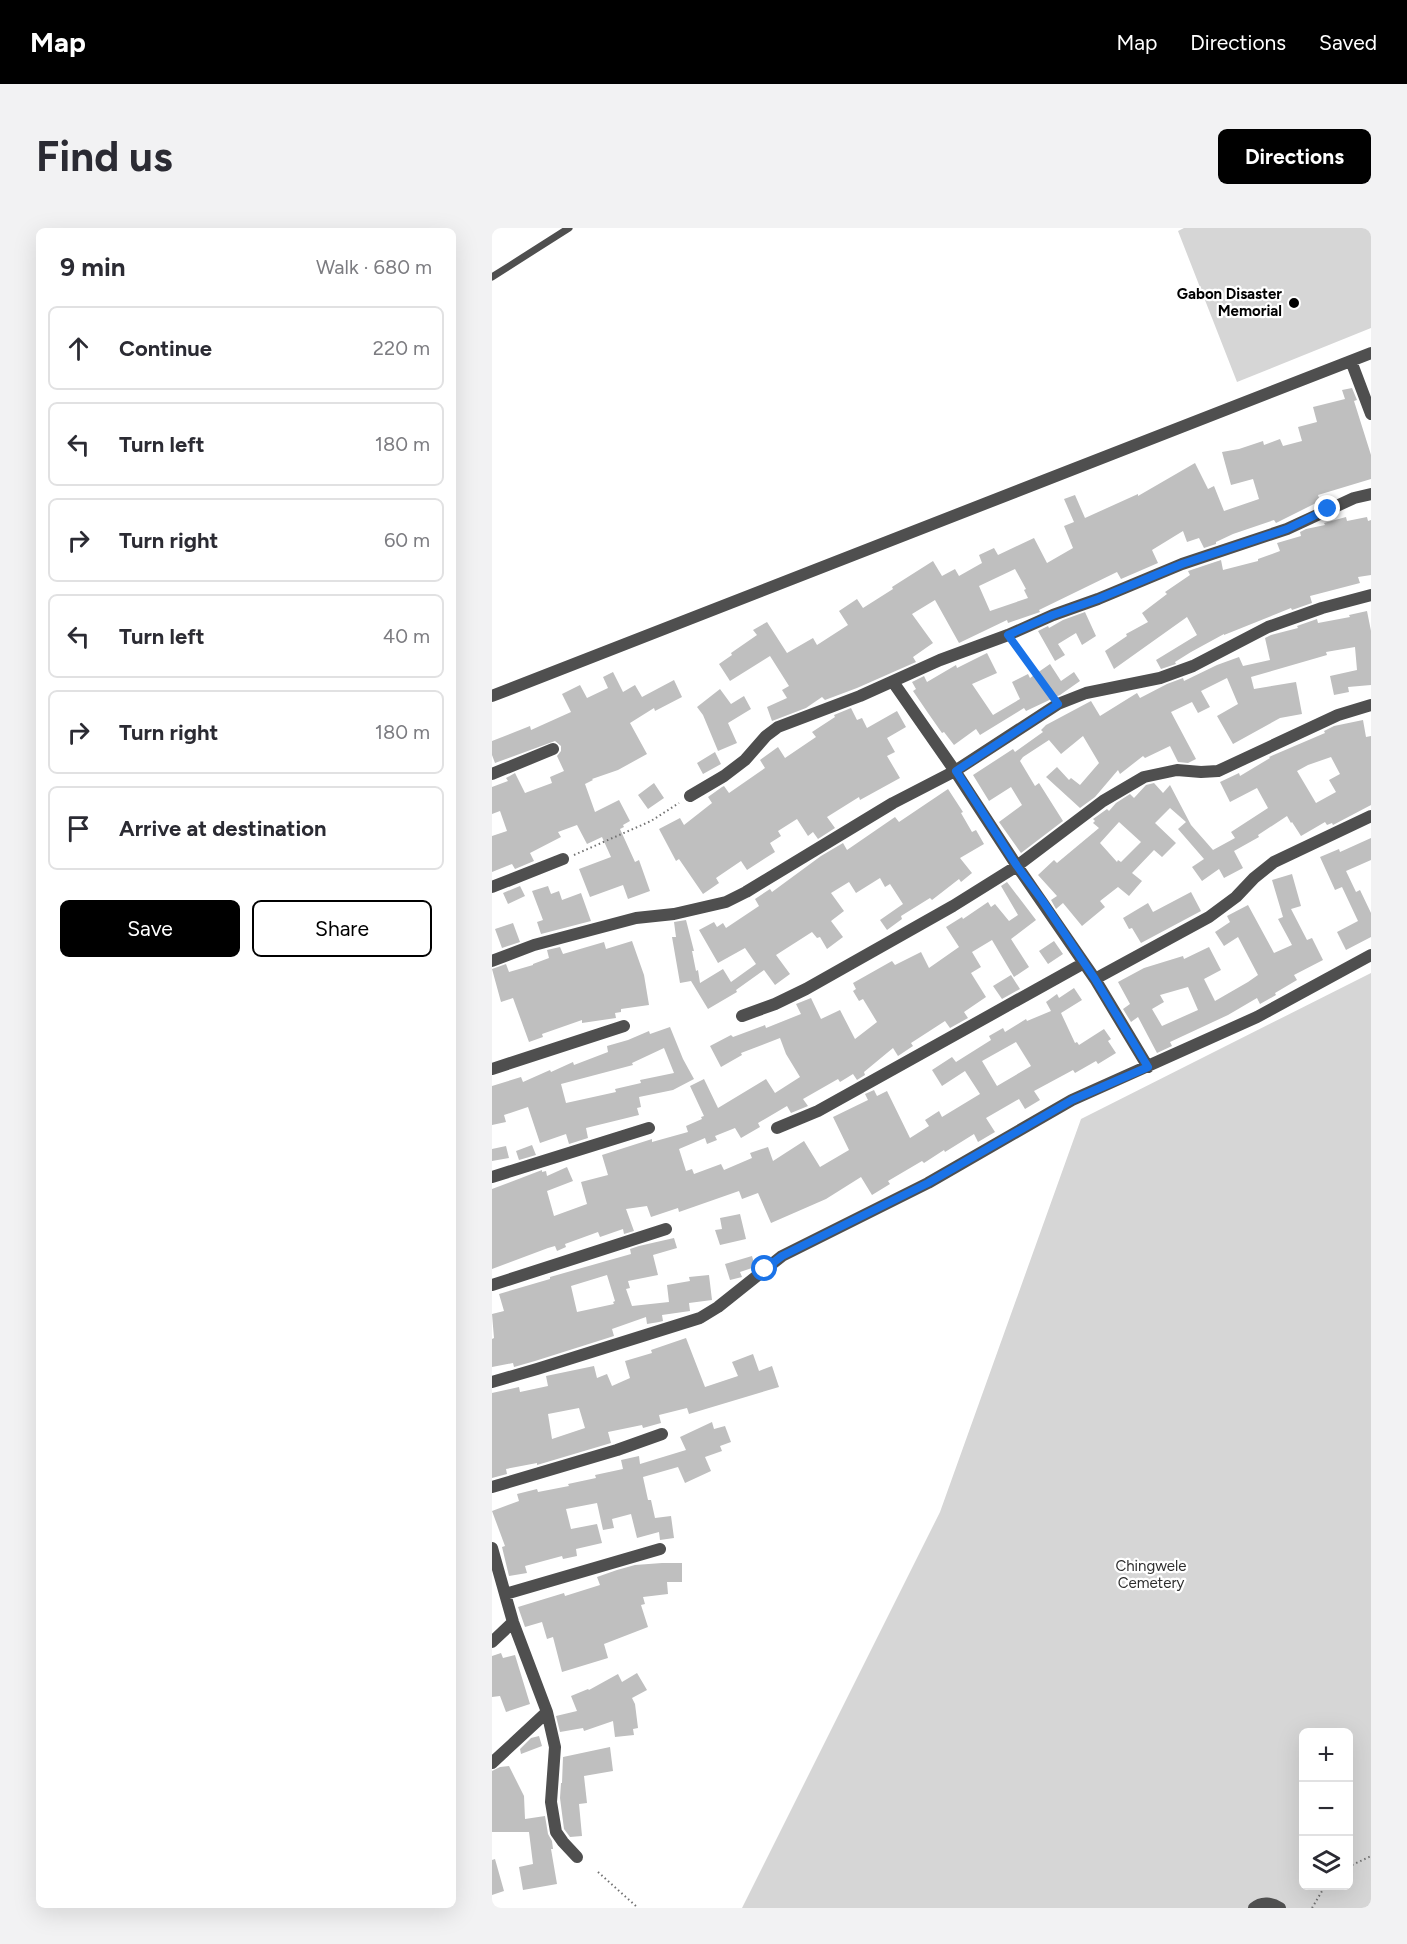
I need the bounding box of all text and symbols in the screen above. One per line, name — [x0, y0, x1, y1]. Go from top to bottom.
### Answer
text: Map — [30, 25, 86, 59]
text: Map — [1116, 30, 1157, 55]
text: Directions — [1190, 30, 1286, 55]
text: Saved — [1319, 30, 1377, 55]
button: Directions — [1218, 129, 1371, 184]
text: Find us — [36, 131, 173, 182]
text: 9 min — [60, 251, 126, 283]
text: Walk · 680 m — [316, 255, 432, 279]
place label: Gabon Disaster Memorial — [1177, 285, 1282, 320]
marker: Gabon Disaster Memorial — [1287, 296, 1301, 310]
icon: ahead — [62, 332, 95, 365]
text: Continue — [119, 335, 212, 362]
text: 220 m — [373, 336, 430, 360]
icon: left — [62, 428, 95, 461]
text: Turn left — [119, 431, 205, 458]
text: 180 m — [375, 432, 430, 456]
route end — [1314, 495, 1340, 521]
icon: right — [62, 524, 95, 557]
text: Turn right — [119, 527, 218, 554]
text: 60 m — [384, 528, 430, 552]
icon: left — [62, 620, 95, 653]
text: Turn left — [119, 623, 205, 650]
text: 40 m — [383, 624, 430, 648]
icon: right — [62, 716, 95, 749]
text: Turn right — [119, 719, 218, 746]
text: 180 m — [375, 720, 430, 744]
icon: arrive — [62, 812, 95, 845]
text: Arrive at destination — [119, 815, 327, 842]
button: Save — [60, 900, 240, 957]
button: Share — [252, 900, 432, 957]
route start — [751, 1255, 777, 1281]
park label: Chingwele Cemetery — [1115, 1557, 1187, 1592]
map controls — [1299, 1728, 1353, 1890]
button: + — [1299, 1728, 1353, 1782]
button: − — [1299, 1782, 1353, 1836]
button: layers — [1299, 1836, 1353, 1890]

